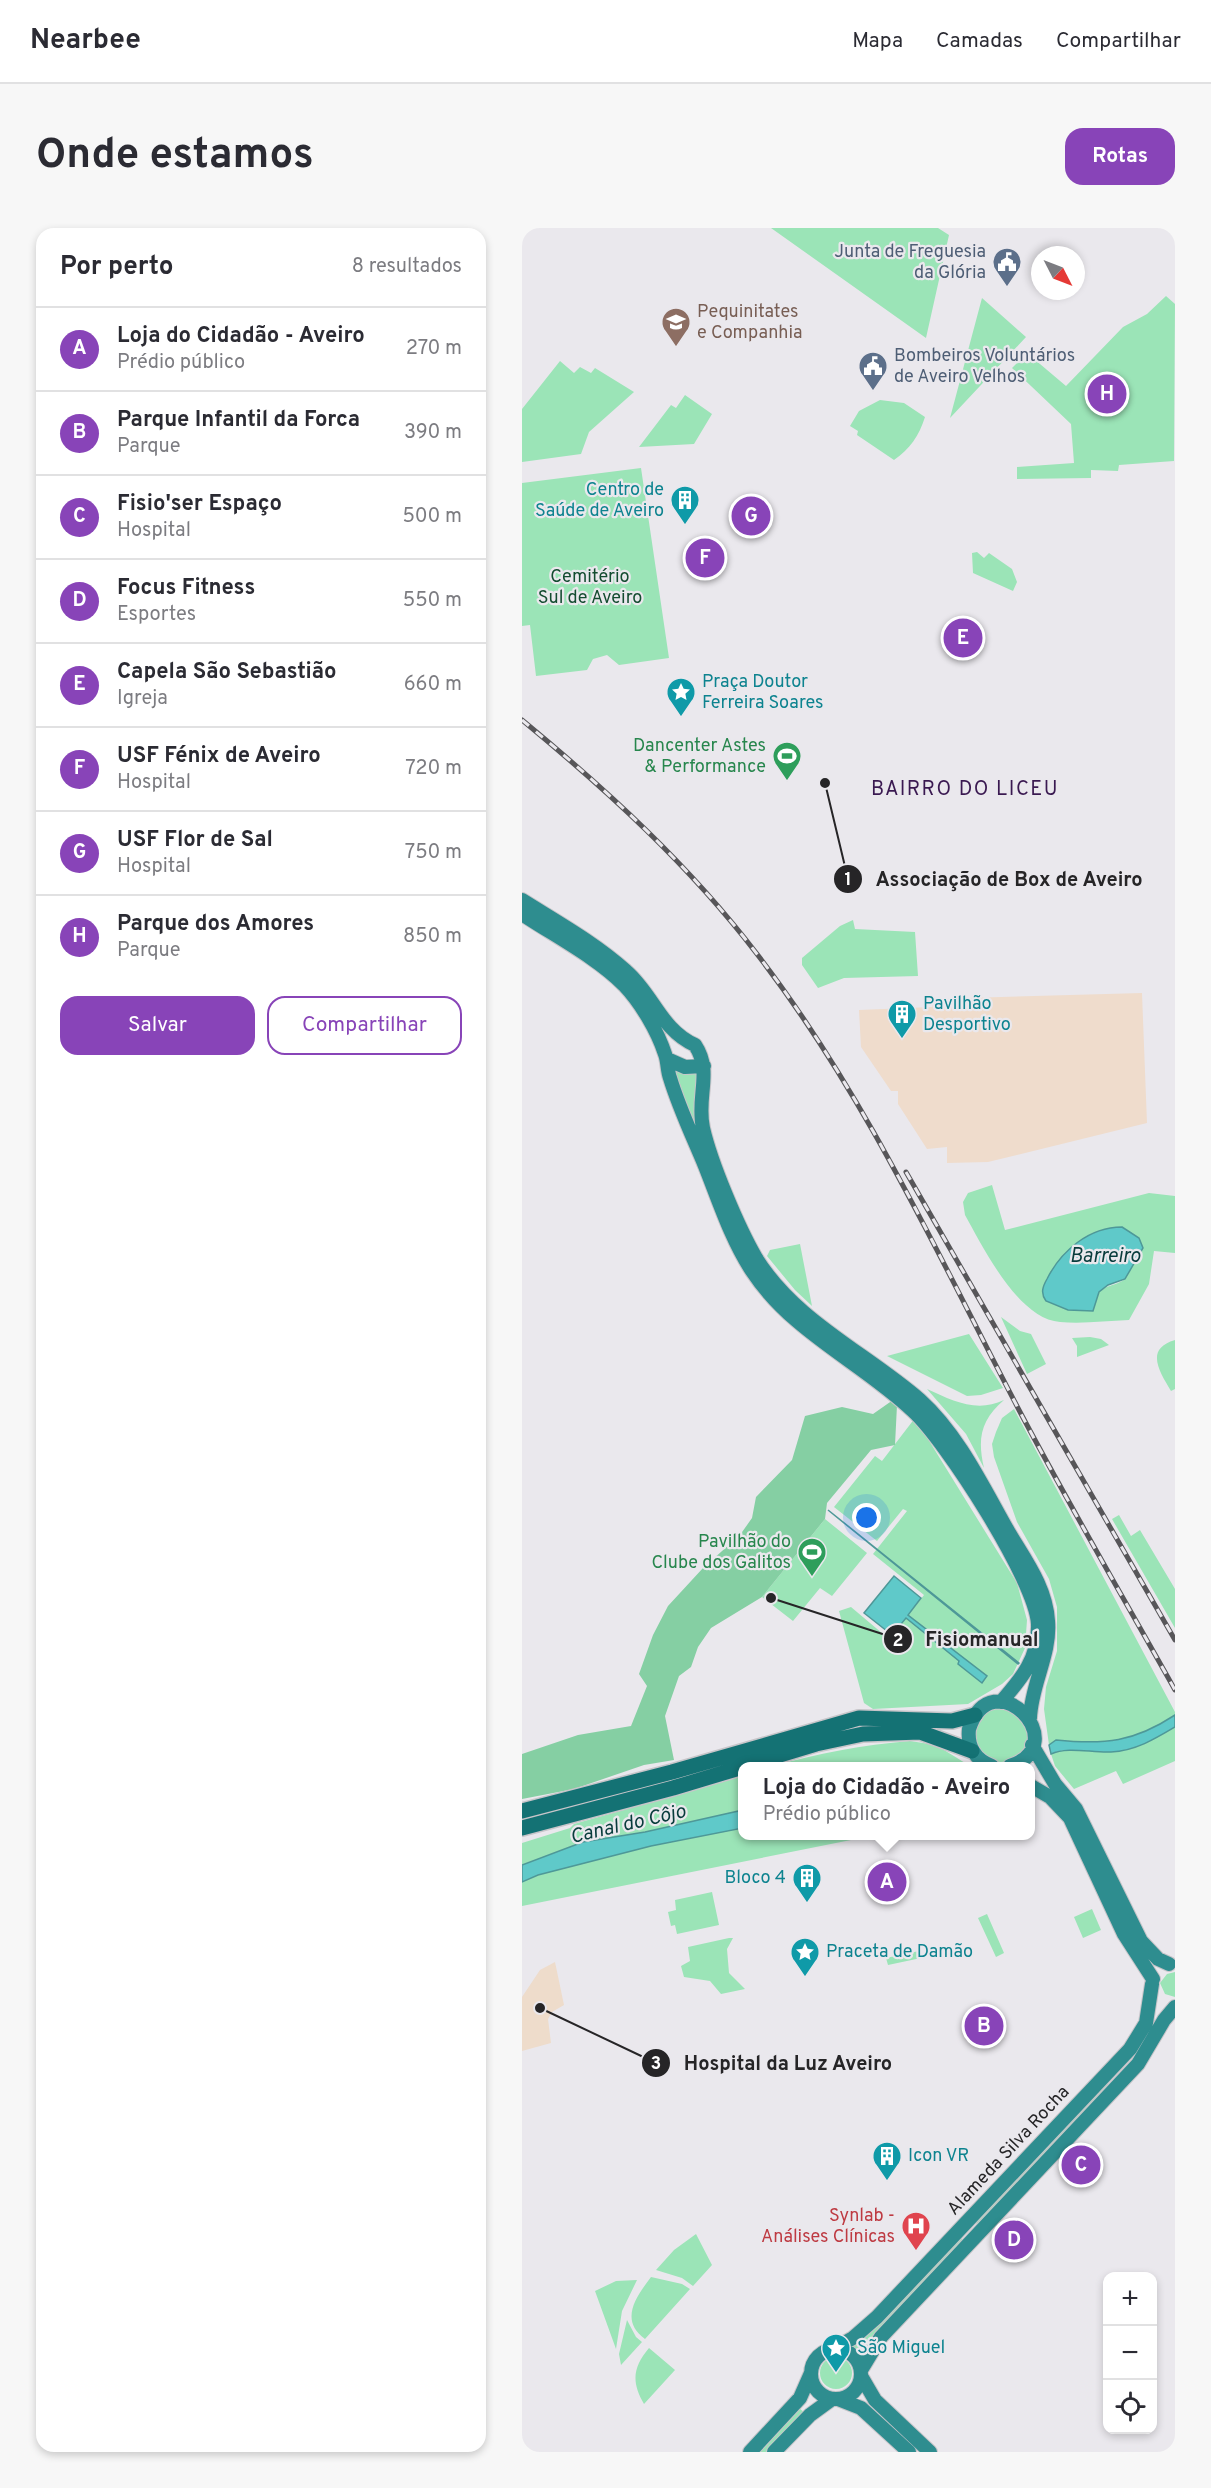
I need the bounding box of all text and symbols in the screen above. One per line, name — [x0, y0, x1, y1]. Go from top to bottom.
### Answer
text: Nearbee — [30, 23, 141, 59]
text: Mapa — [852, 28, 903, 55]
text: Camadas — [936, 28, 1023, 55]
text: Compartilhar — [1056, 28, 1181, 55]
button: Rotas — [1065, 128, 1175, 185]
text: Onde estamos — [36, 130, 314, 183]
place label: Junta de Freguesia da Glória — [834, 241, 986, 285]
public building icon: Junta de Freguesia da Glória — [991, 246, 1023, 288]
north arrow — [1031, 246, 1085, 300]
text: Por perto — [60, 251, 174, 284]
text: 8 resultados — [352, 254, 462, 280]
place label: Pequinitates e Companhia — [697, 301, 803, 345]
school or university icon: Pequinitates e Companhia — [660, 306, 692, 348]
text: Loja do Cidadão - Aveiro — [117, 323, 365, 350]
text: A — [72, 336, 87, 362]
text: 270 m — [406, 336, 462, 362]
place label: Bombeiros Voluntários de Aveiro Velhos — [894, 345, 1075, 389]
text: Prédio público — [117, 350, 245, 376]
public building icon: Bombeiros Voluntários de Aveiro Velhos — [857, 350, 889, 392]
pin: H — [1088, 372, 1126, 416]
text: Parque Infantil da Forca — [117, 407, 360, 434]
text: B — [73, 420, 86, 446]
text: 390 m — [404, 420, 462, 446]
text: Parque — [117, 434, 180, 460]
place label: Centro de Saúde de Aveiro — [535, 479, 664, 523]
building icon: Centro de Saúde de Aveiro — [669, 484, 701, 526]
text: Fisio'ser Espaço — [117, 491, 282, 518]
pin: G — [732, 494, 770, 538]
text: C — [73, 504, 86, 530]
text: 500 m — [402, 504, 462, 530]
text: Hospital — [117, 518, 191, 544]
pin: F — [686, 536, 724, 580]
park label: Cemitério Sul de Aveiro — [538, 566, 642, 610]
text: Focus Fitness — [117, 575, 255, 602]
text: D — [72, 588, 87, 614]
text: 550 m — [403, 588, 462, 614]
text: Esportes — [117, 602, 196, 628]
pin: E — [944, 616, 982, 660]
text: Capela São Sebastião — [117, 659, 336, 686]
place label: Praça Doutor Ferreira Soares — [702, 671, 824, 715]
text: E — [73, 672, 86, 698]
text: 660 m — [404, 672, 462, 698]
place icon: Praça Doutor Ferreira Soares — [665, 676, 697, 718]
text: Igreja — [117, 686, 168, 712]
place label: Dancenter Astes & Performance — [633, 735, 766, 779]
sports icon: Dancenter Astes & Performance — [771, 740, 803, 782]
text: USF Fénix de Aveiro — [117, 743, 321, 770]
text: F — [74, 756, 85, 782]
text: 720 m — [405, 756, 462, 782]
text: Hospital — [117, 770, 191, 796]
district label: BAIRRO DO LICEU — [871, 777, 1059, 803]
text: USF Flor de Sal — [117, 827, 273, 854]
text: G — [73, 840, 86, 866]
text: 750 m — [405, 840, 462, 866]
text: Hospital — [117, 854, 191, 880]
callout: Associação de Box de Aveiro — [833, 860, 1155, 898]
text: Associação de Box de Aveiro — [875, 868, 1143, 894]
text: 1 — [844, 869, 852, 892]
text: Parque dos Amores — [117, 911, 314, 938]
text: H — [72, 924, 87, 950]
text: 850 m — [403, 924, 462, 950]
text: Parque — [117, 938, 180, 964]
place label: Pavilhão Desportivo — [923, 993, 1011, 1037]
button: Salvar — [60, 996, 255, 1055]
button: Compartilhar — [267, 996, 462, 1055]
building icon: Pavilhão Desportivo — [886, 998, 918, 1040]
water label: Barreiro — [1070, 1244, 1141, 1270]
your location — [852, 1503, 881, 1532]
place label: Pavilhão do Clube dos Galitos — [651, 1531, 791, 1575]
sports icon: Pavilhão do Clube dos Galitos — [796, 1536, 828, 1578]
callout: Fisiomanual — [883, 1620, 1050, 1658]
text: Fisiomanual — [925, 1628, 1039, 1654]
text: 2 — [892, 1630, 904, 1653]
popup — [738, 1762, 1035, 1840]
text: Loja do Cidadão - Aveiro — [763, 1775, 1010, 1802]
water label: Canal do Côjo — [568, 1799, 689, 1851]
text: Prédio público — [763, 1802, 891, 1828]
pin: A — [868, 1860, 907, 1904]
building icon: Bloco 4 — [791, 1862, 823, 1904]
place label: Bloco 4 — [725, 1867, 786, 1890]
place icon: Praceta de Damão — [789, 1936, 821, 1978]
place label: Praceta de Damão — [826, 1941, 973, 1964]
pin: B — [964, 2004, 1004, 2048]
callout: Hospital da Luz Aveiro — [641, 2044, 904, 2082]
text: Hospital da Luz Aveiro — [684, 2052, 892, 2078]
text: 3 — [651, 2053, 661, 2076]
street label: Alameda Silva Rocha — [943, 2081, 1075, 2221]
building icon: Icon VR — [871, 2140, 903, 2182]
pin: C — [1062, 2142, 1100, 2188]
place label: Icon VR — [908, 2145, 969, 2168]
place label: Synlab - Análises Clínicas — [761, 2205, 895, 2249]
hospital icon: Synlab - Análises Clínicas — [900, 2210, 932, 2252]
pin: D — [994, 2218, 1034, 2262]
map controls — [1103, 2272, 1157, 2434]
button: + — [1103, 2272, 1157, 2326]
button: − — [1103, 2326, 1157, 2380]
place icon: São Miguel — [820, 2332, 852, 2374]
place label: São Miguel — [857, 2337, 945, 2360]
button: locate — [1103, 2380, 1157, 2434]

